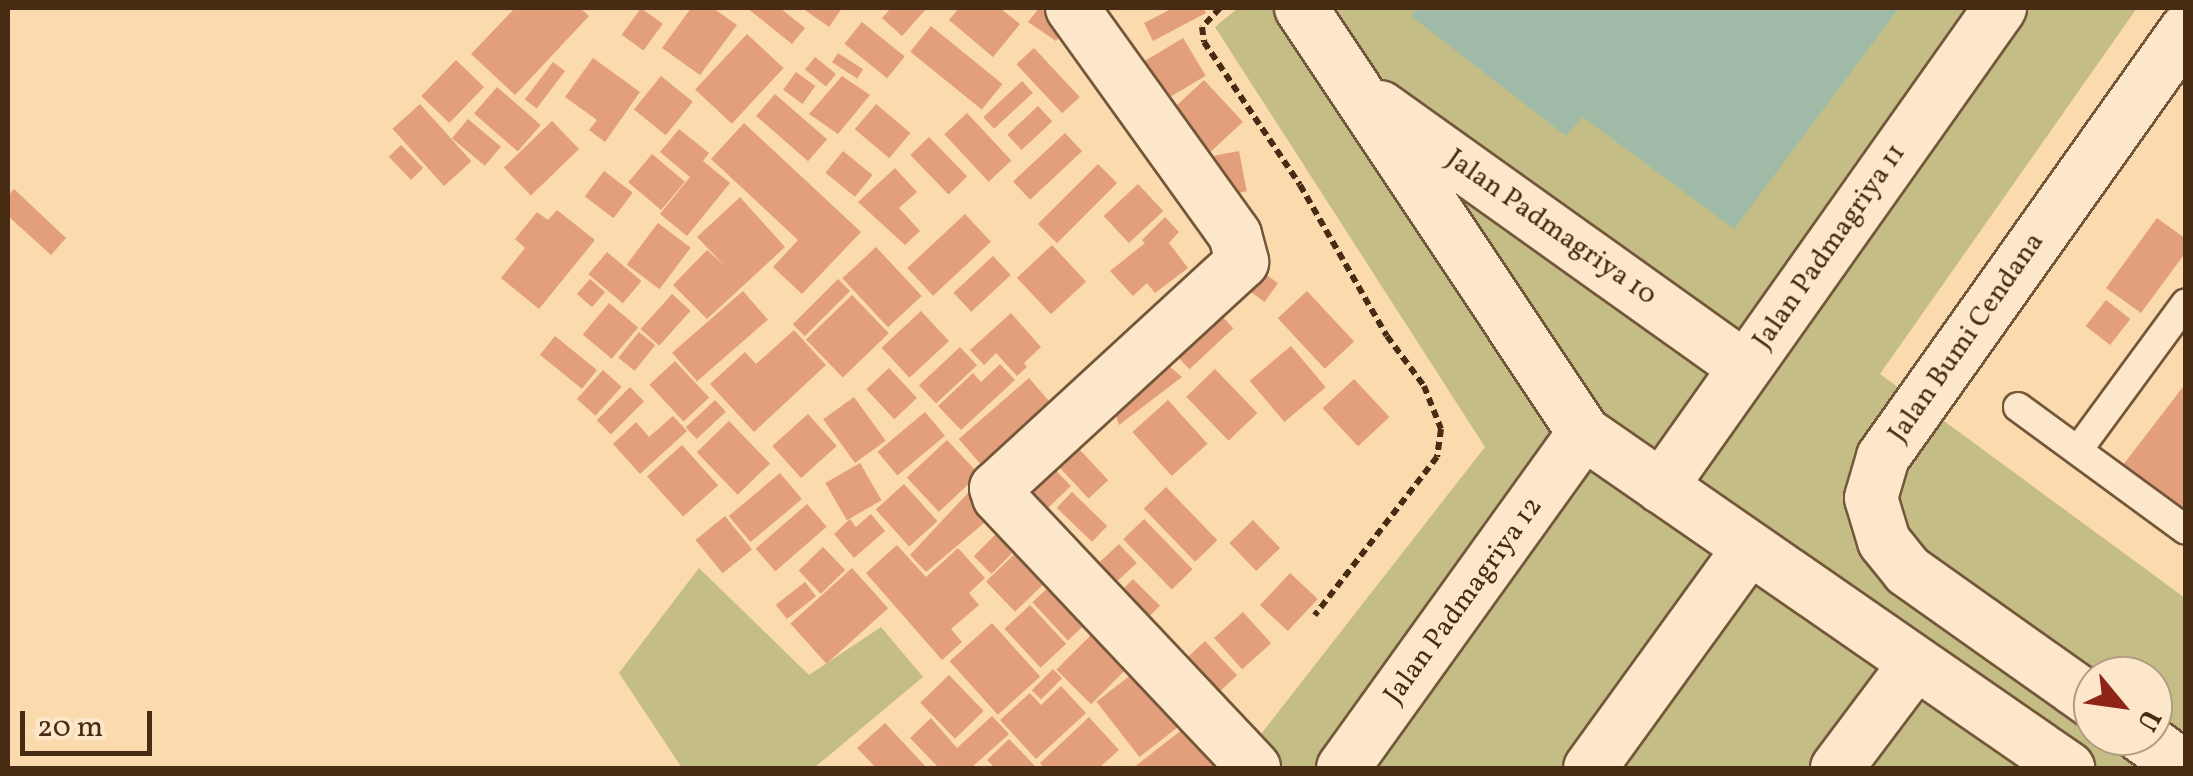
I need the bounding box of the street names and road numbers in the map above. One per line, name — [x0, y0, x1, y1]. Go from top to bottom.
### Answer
street label: Jalan Padmagriya 11 — [1746, 138, 1914, 356]
street label: Jalan Padmagriya 10 — [1439, 143, 1663, 313]
street label: Jalan Bumi Cendana — [1882, 227, 2052, 449]
street label: Jalan Padmagriya 12 — [1378, 491, 1550, 711]

